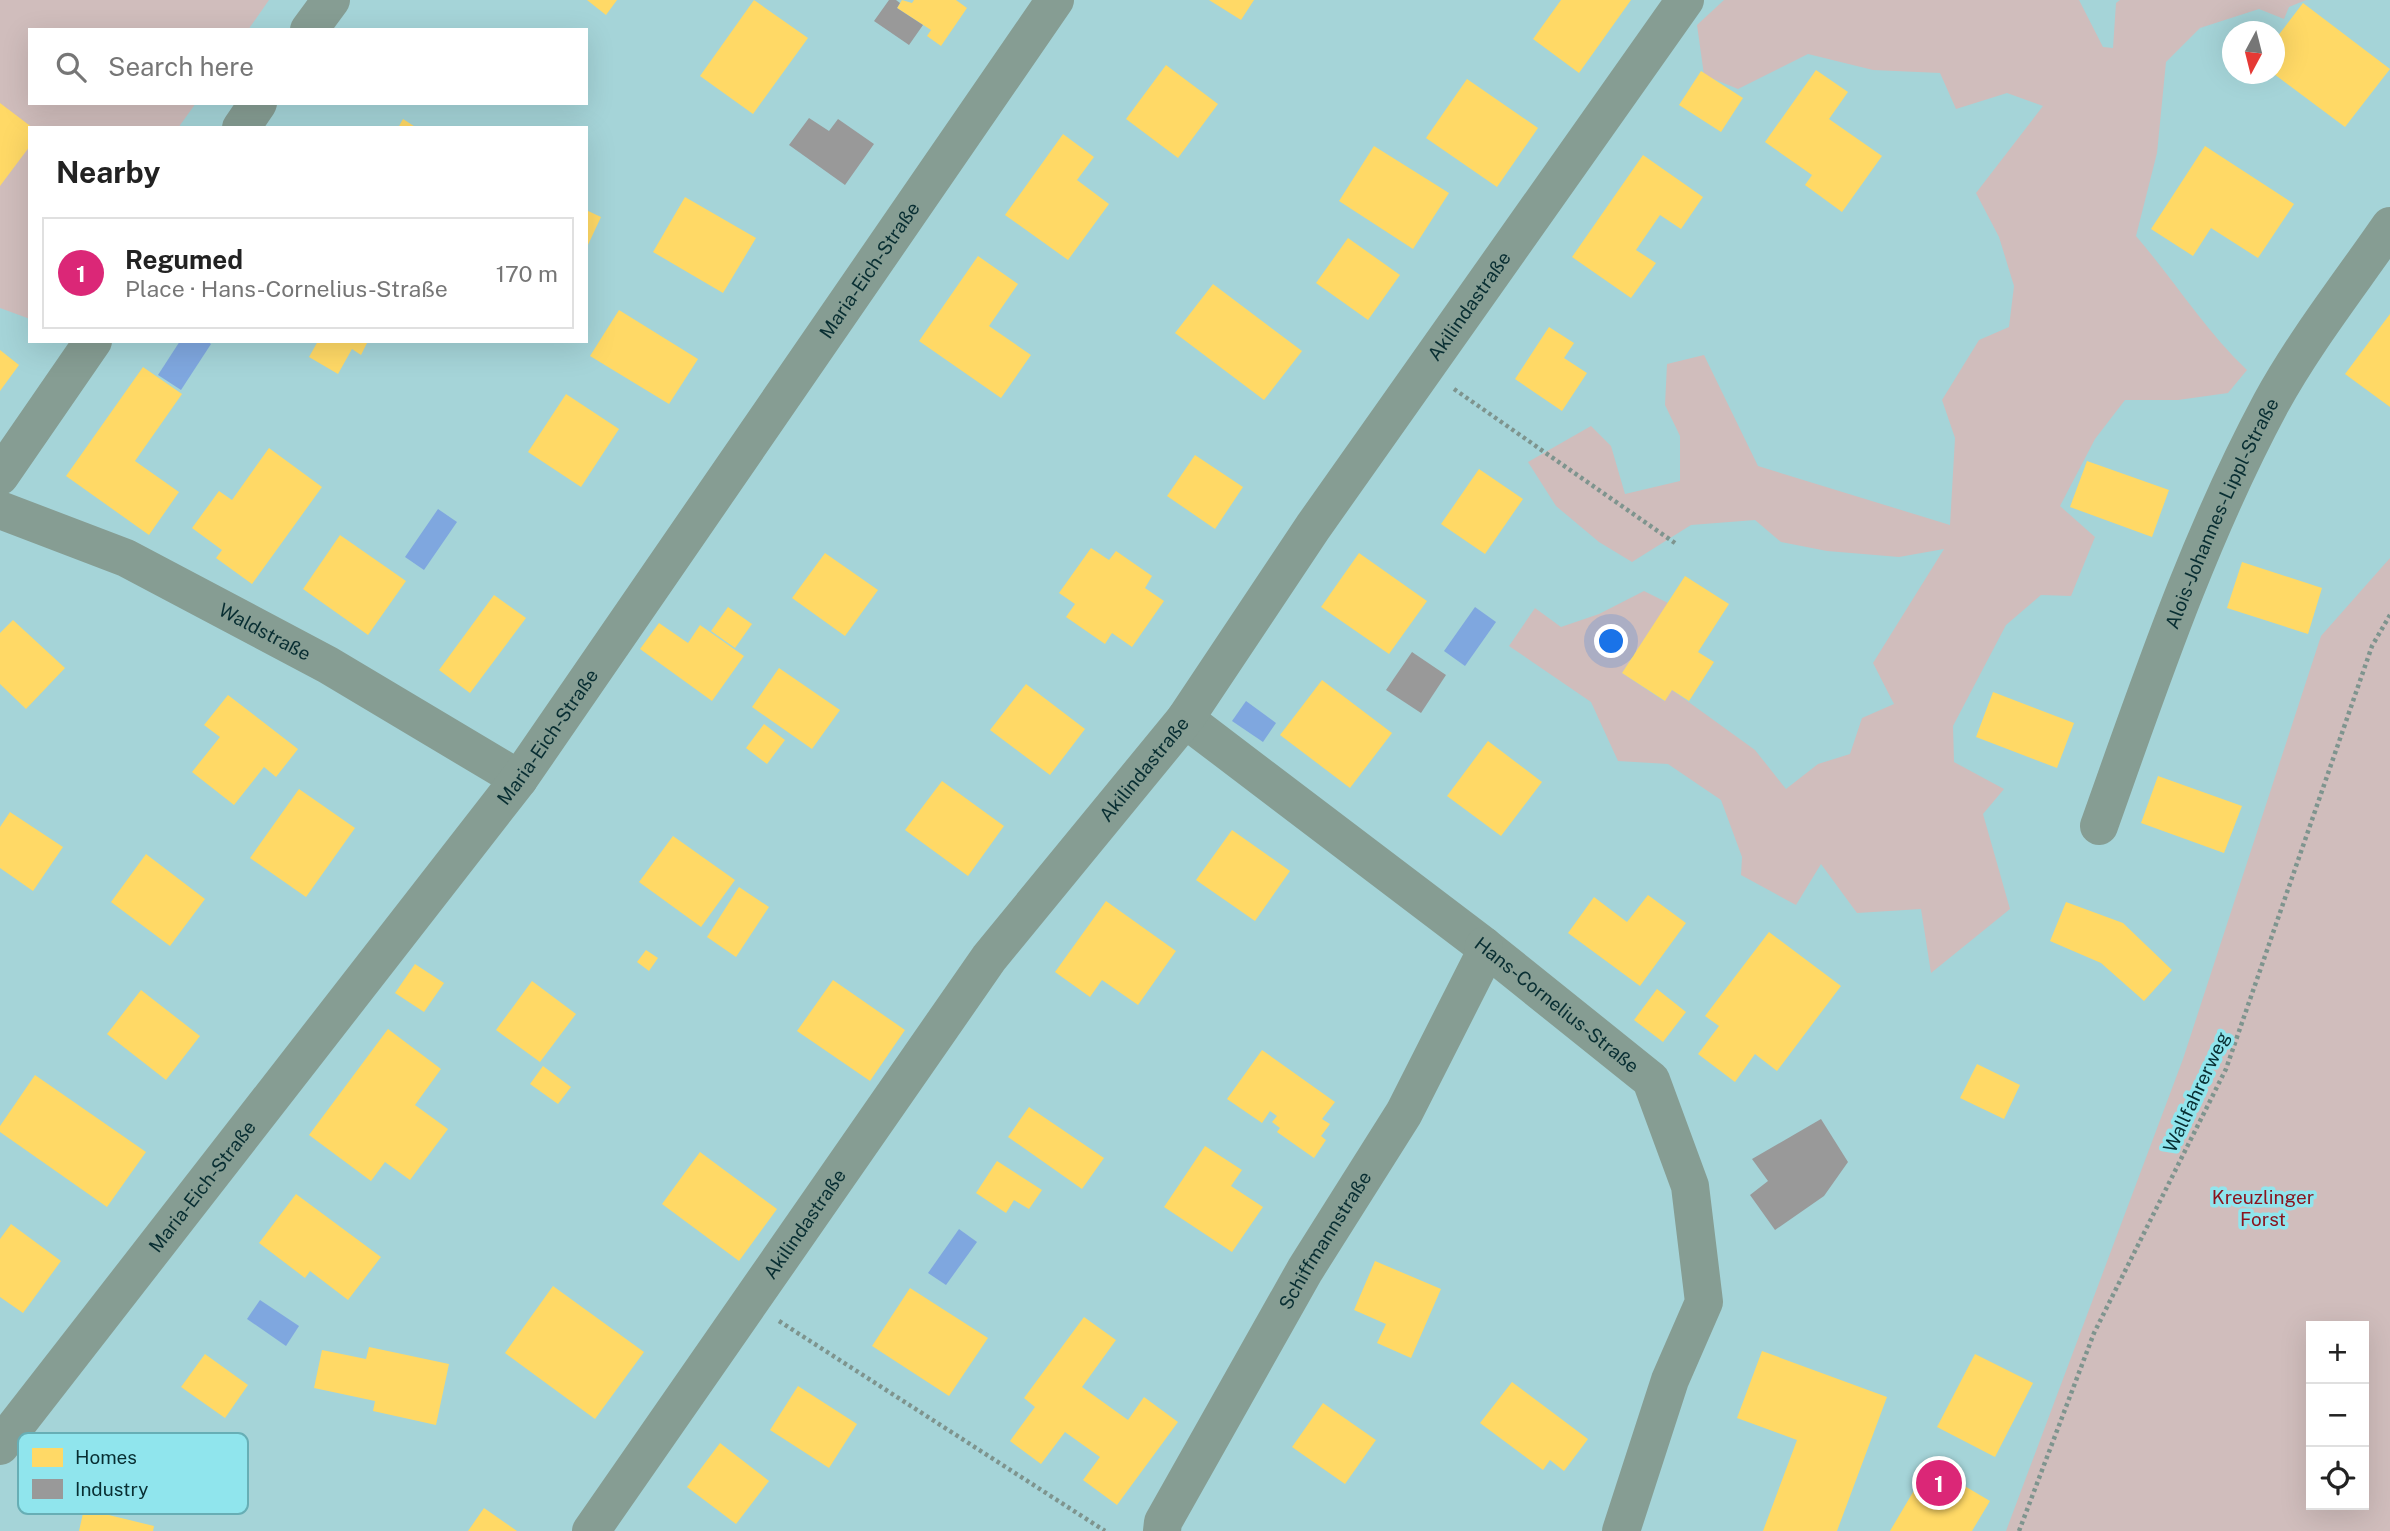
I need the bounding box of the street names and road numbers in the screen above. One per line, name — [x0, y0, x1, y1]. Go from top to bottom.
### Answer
street label: Maria-Eich-Straße — [815, 198, 924, 342]
street label: Akilindastraße — [1423, 247, 1515, 365]
street label: Alois-Johannes-Lippl-Straße — [2160, 394, 2283, 632]
street label: Waldstraße — [215, 598, 315, 665]
street label: Maria-Eich-Straße — [492, 665, 602, 809]
street label: Akilindastraße — [1095, 712, 1193, 826]
street label: Hans-Cornelius-Straße — [1471, 932, 1644, 1077]
street label: Wallfahrerweg — [2158, 1028, 2234, 1156]
street label: Maria-Eich-Straße — [144, 1116, 260, 1256]
street label: Akilindastraße — [759, 1165, 850, 1283]
street label: Schiffmannstraße — [1274, 1167, 1376, 1313]

